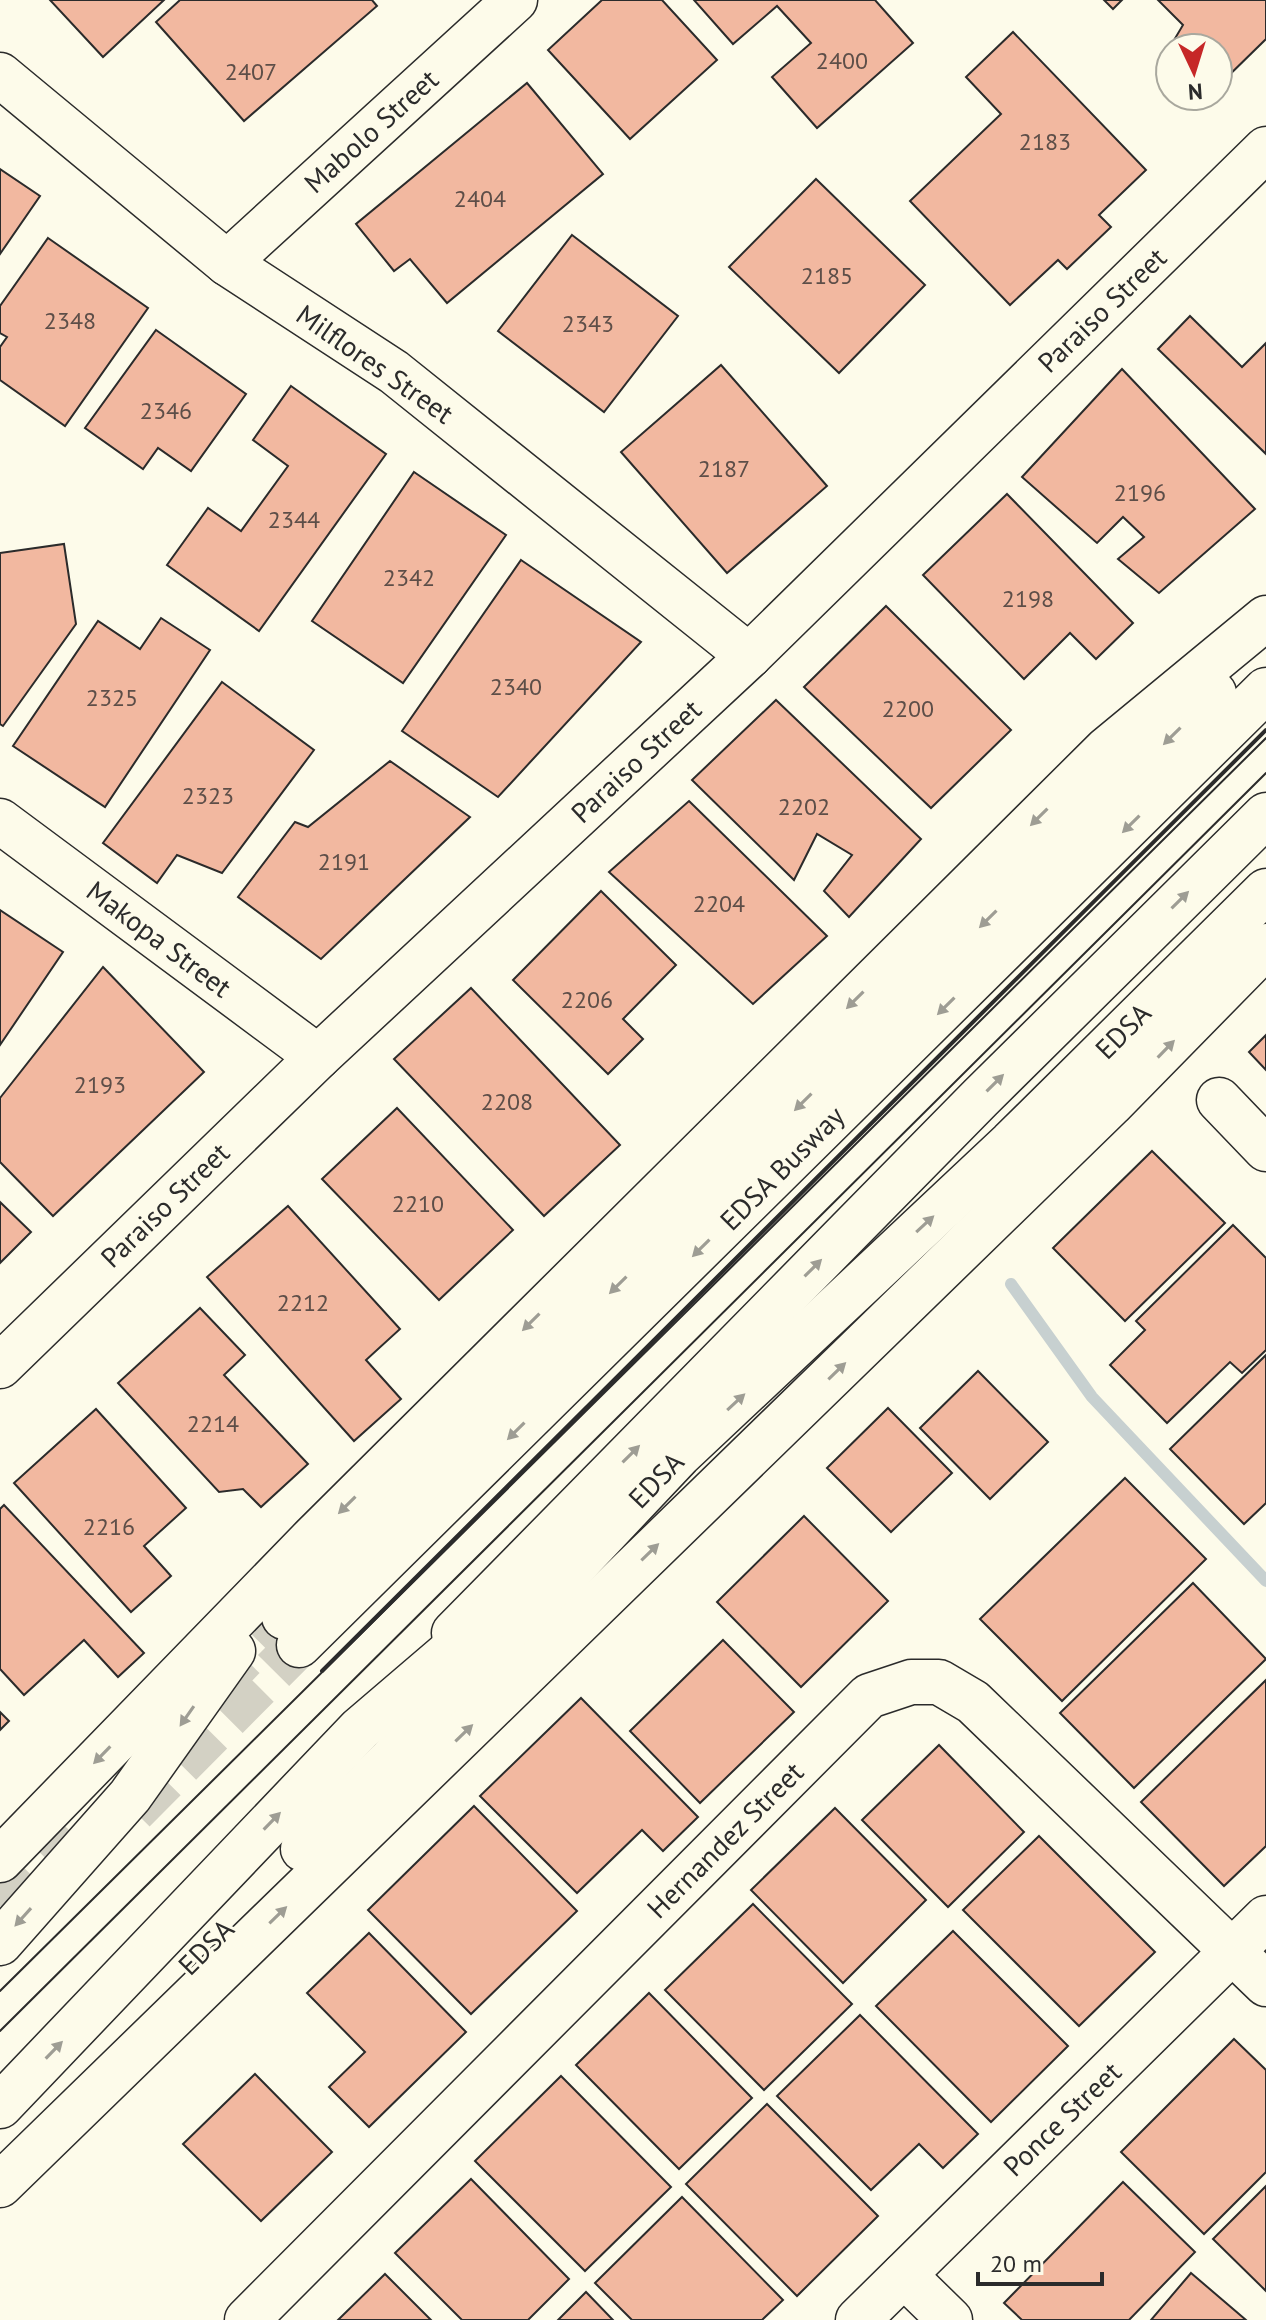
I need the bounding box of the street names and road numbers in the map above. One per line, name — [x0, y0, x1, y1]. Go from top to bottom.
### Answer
street label: Mabolo Street — [296, 60, 446, 201]
street label: Paraiso Street — [1029, 239, 1174, 380]
street label: Milflores Street — [289, 296, 462, 432]
street label: Paraiso Street — [563, 690, 709, 831]
street label: Makopa Street — [79, 872, 240, 1005]
street label: EDSA — [1087, 994, 1159, 1067]
street label: EDSA Busway — [711, 1097, 852, 1238]
street label: Paraiso Street — [92, 1134, 237, 1275]
street label: EDSA — [620, 1443, 692, 1516]
street label: Hernandez Street — [638, 1753, 811, 1926]
street label: EDSA — [170, 1910, 242, 1983]
street label: Ponce Street — [995, 2053, 1129, 2184]

